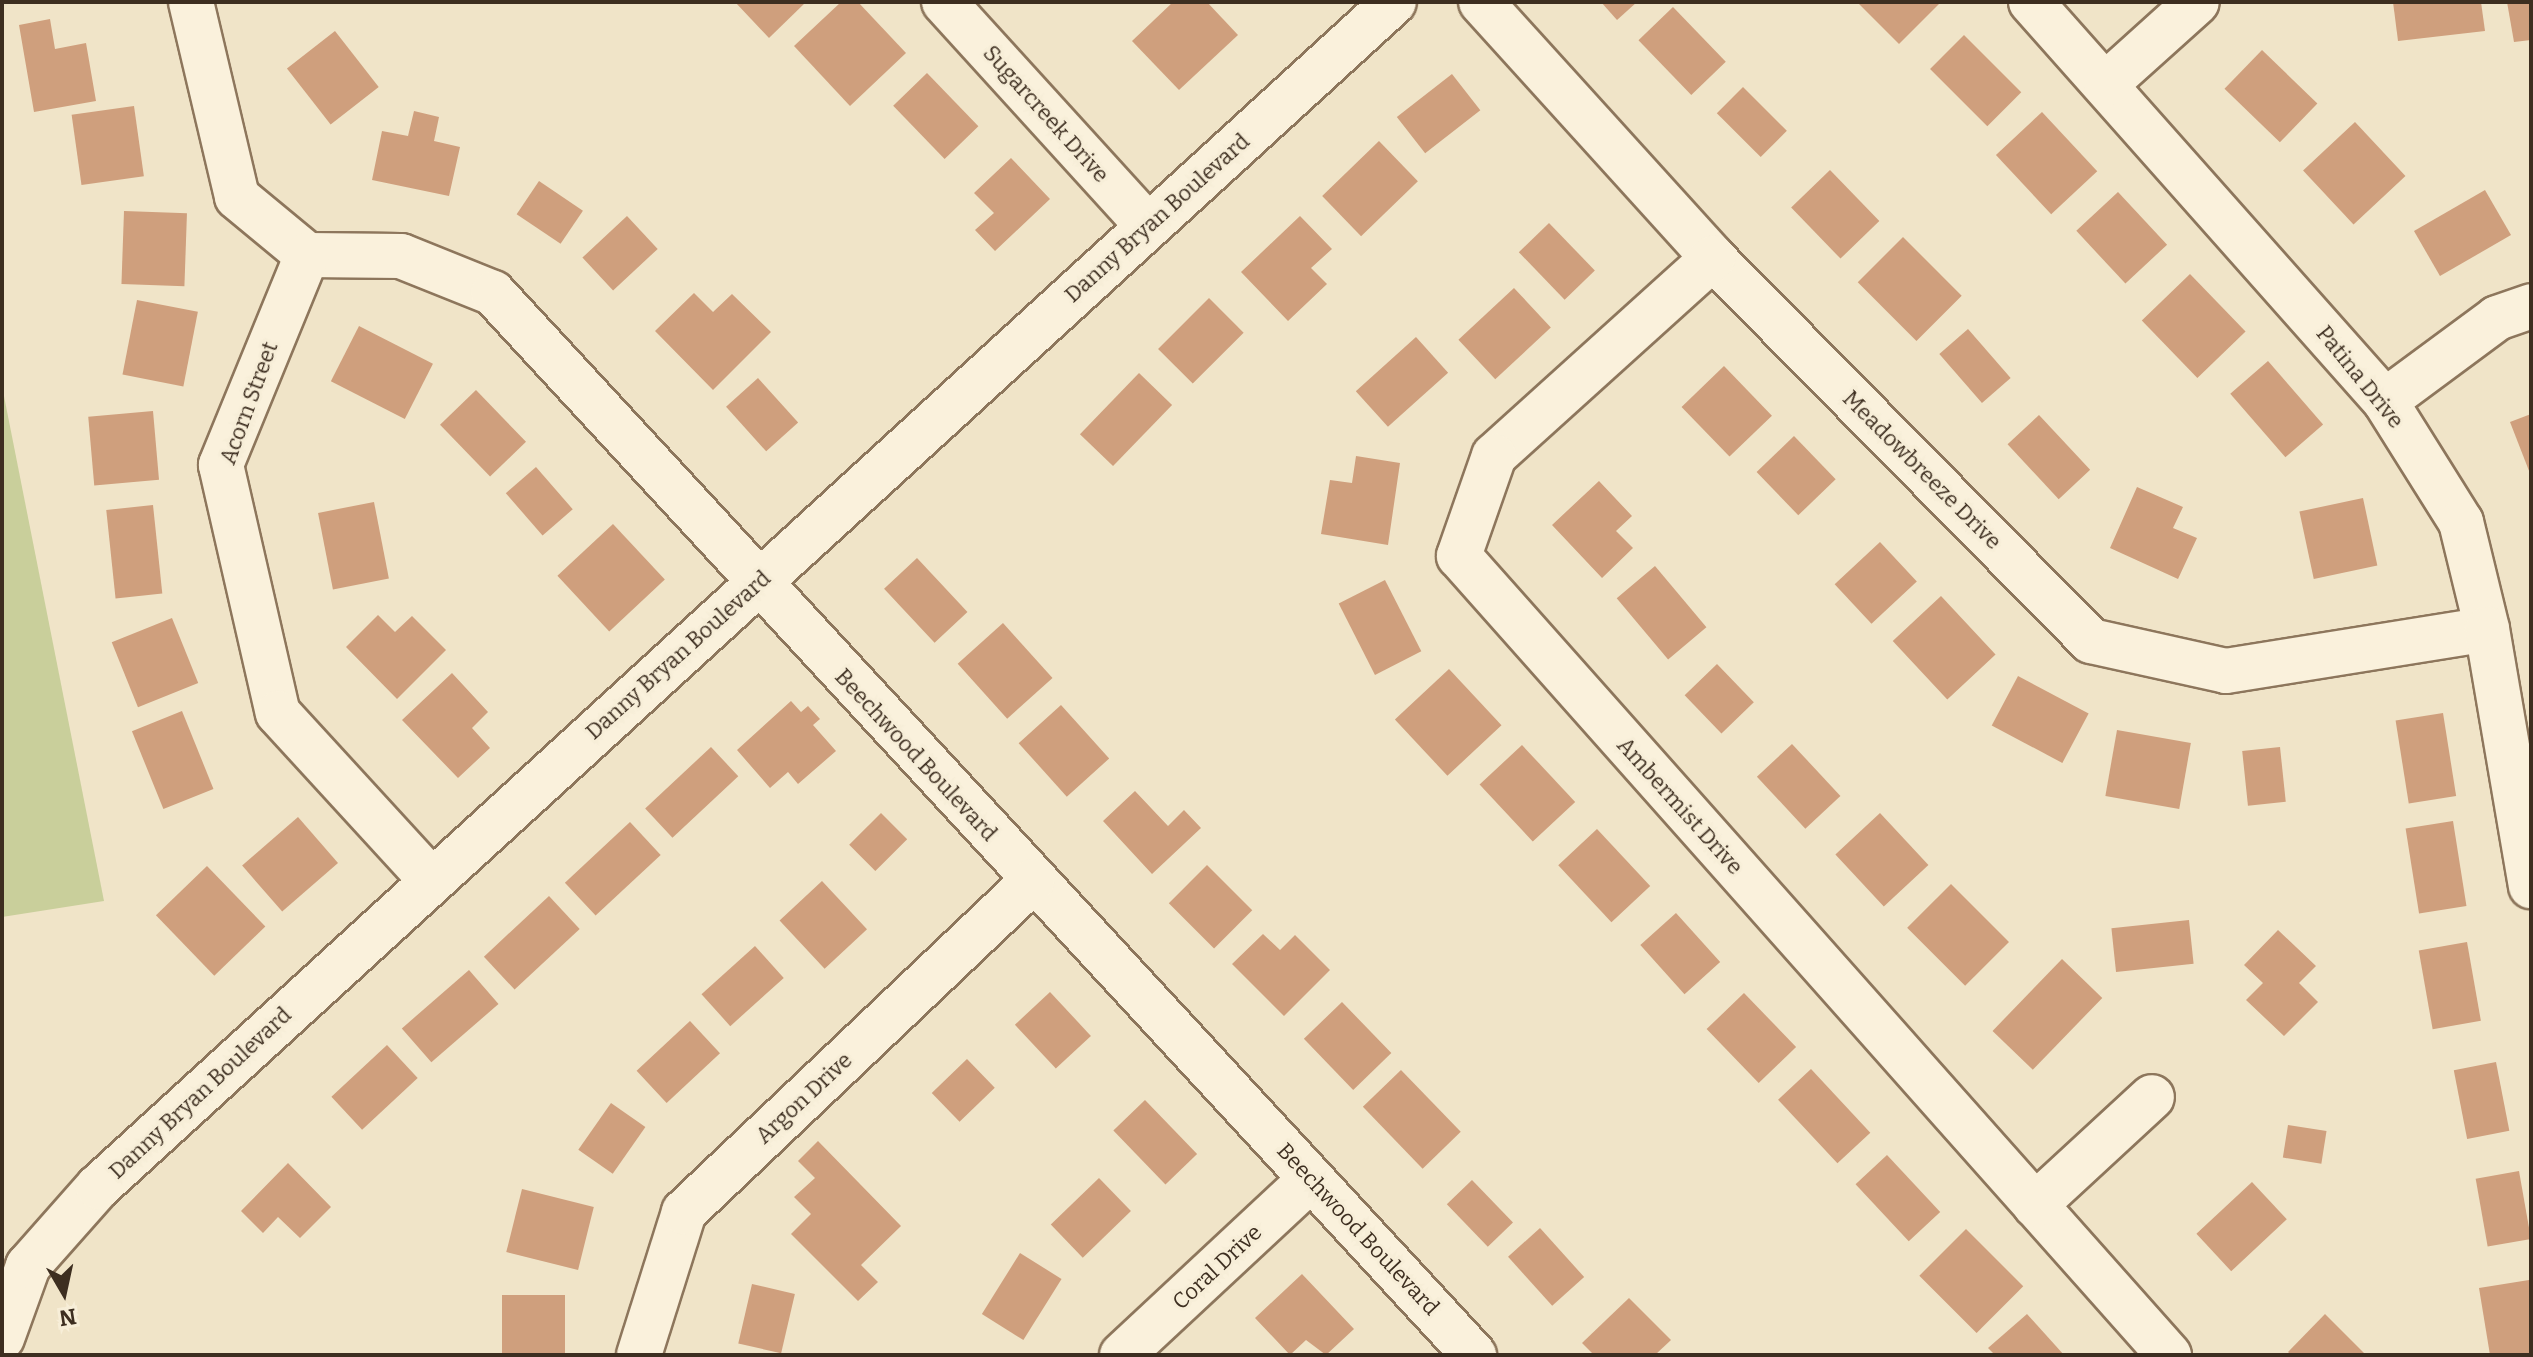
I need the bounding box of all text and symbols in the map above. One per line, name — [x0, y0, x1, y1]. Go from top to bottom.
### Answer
street label: Sugarcreek Drive — [978, 40, 1114, 188]
street label: Danny Bryan Boulevard — [1059, 128, 1255, 308]
street label: Patina Drive — [2311, 321, 2409, 433]
street label: Acorn Street — [215, 338, 283, 468]
street label: Meadowbreeze Drive — [1837, 385, 2007, 555]
street label: Danny Bryan Boulevard — [580, 565, 776, 745]
street label: Beechwood Boulevard — [829, 664, 1003, 846]
street label: Ambermist Drive — [1612, 732, 1748, 880]
street label: Danny Bryan Boulevard — [103, 1002, 297, 1184]
street label: Argon Drive — [751, 1047, 857, 1149]
street label: Beechwood Boulevard — [1271, 1138, 1445, 1320]
street label: Coral Drive — [1167, 1219, 1267, 1315]
north arrow — [24, 1253, 104, 1333]
text: N — [57, 1303, 78, 1332]

